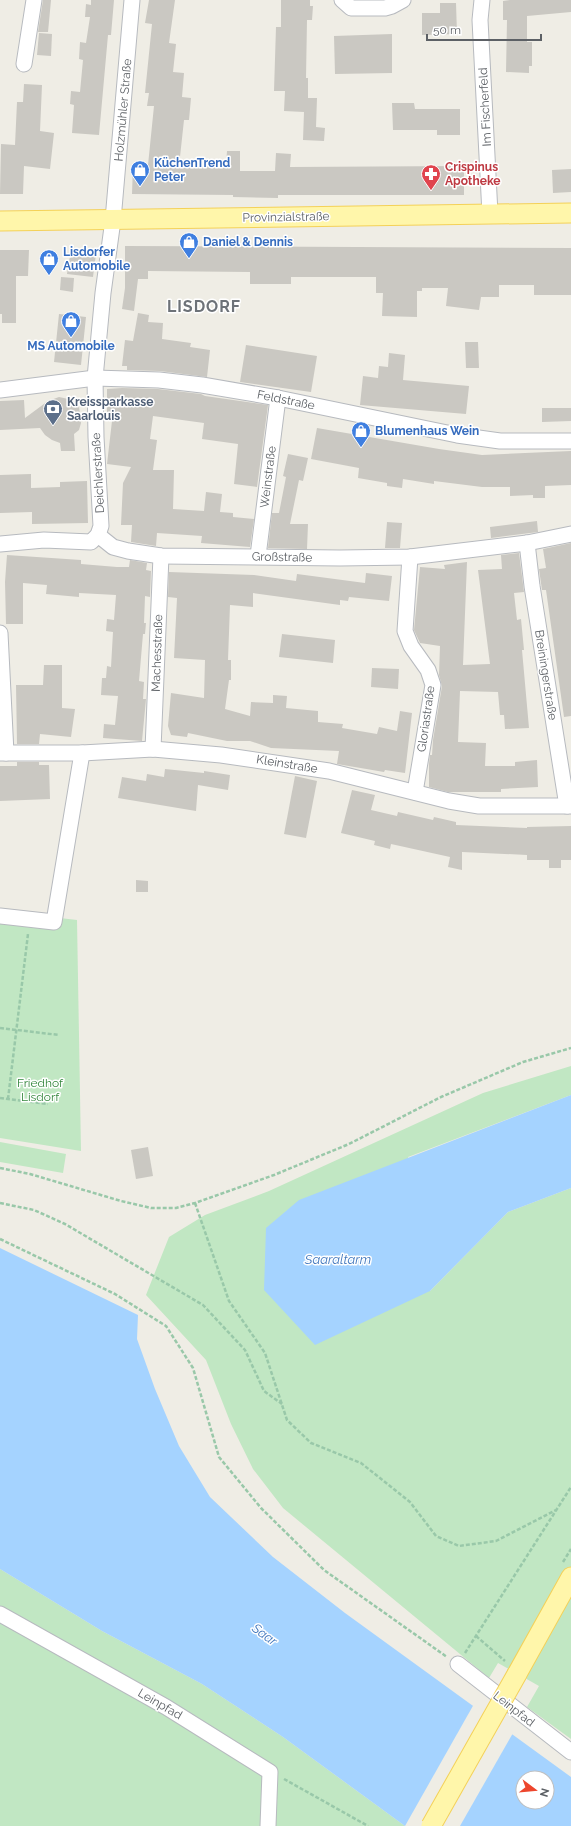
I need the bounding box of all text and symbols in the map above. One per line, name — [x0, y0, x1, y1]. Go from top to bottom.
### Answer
scale bar — [427, 16, 541, 42]
text: 50 m — [433, 23, 461, 37]
street label: Holzmühler Straße — [112, 58, 134, 162]
street label: Im Fischerfeld — [476, 67, 494, 147]
place label: KüchenTrend Peter — [154, 156, 230, 184]
shop icon: KüchenTrend Peter — [129, 159, 151, 187]
place label: Crispinus Apotheke — [445, 160, 500, 188]
pharmacy icon: Crispinus Apotheke — [420, 163, 442, 191]
street label: Provinzialstraße — [242, 209, 330, 225]
shop icon: Daniel & Dennis — [178, 231, 200, 259]
place label: Daniel & Dennis — [203, 235, 293, 249]
place label: Lisdorfer Automobile — [63, 245, 130, 273]
shop icon: Lisdorfer Automobile — [38, 248, 60, 276]
district label: LISDORF — [167, 297, 241, 316]
shop icon: MS Automobile — [60, 310, 82, 338]
place label: MS Automobile — [27, 339, 115, 353]
street label: Feldstraße — [256, 388, 316, 412]
place label: Kreissparkasse Saarlouis — [67, 395, 153, 423]
bank icon: Kreissparkasse Saarlouis — [42, 398, 64, 426]
shop icon: Blumenhaus Wein — [350, 420, 372, 448]
place label: Blumenhaus Wein — [375, 424, 479, 438]
street label: Deichlerstraße — [89, 432, 107, 514]
street label: Weinstraße — [257, 445, 279, 509]
street label: Großstraße — [252, 549, 312, 565]
street label: Machesstraße — [149, 614, 165, 692]
street label: Breiningerstraße — [532, 629, 560, 721]
street label: Gloriastraße — [414, 685, 438, 753]
street label: Kleinstraße — [255, 752, 319, 776]
park label: Friedhof Lisdorf — [17, 1076, 64, 1104]
water label: Saaraltarm — [304, 1252, 371, 1267]
water label: Saar — [248, 1620, 281, 1649]
street label: Leinpfad — [135, 1686, 185, 1722]
street label: Leinpfad — [490, 1688, 538, 1730]
north arrow — [515, 1770, 555, 1810]
text: N — [537, 1787, 552, 1798]

